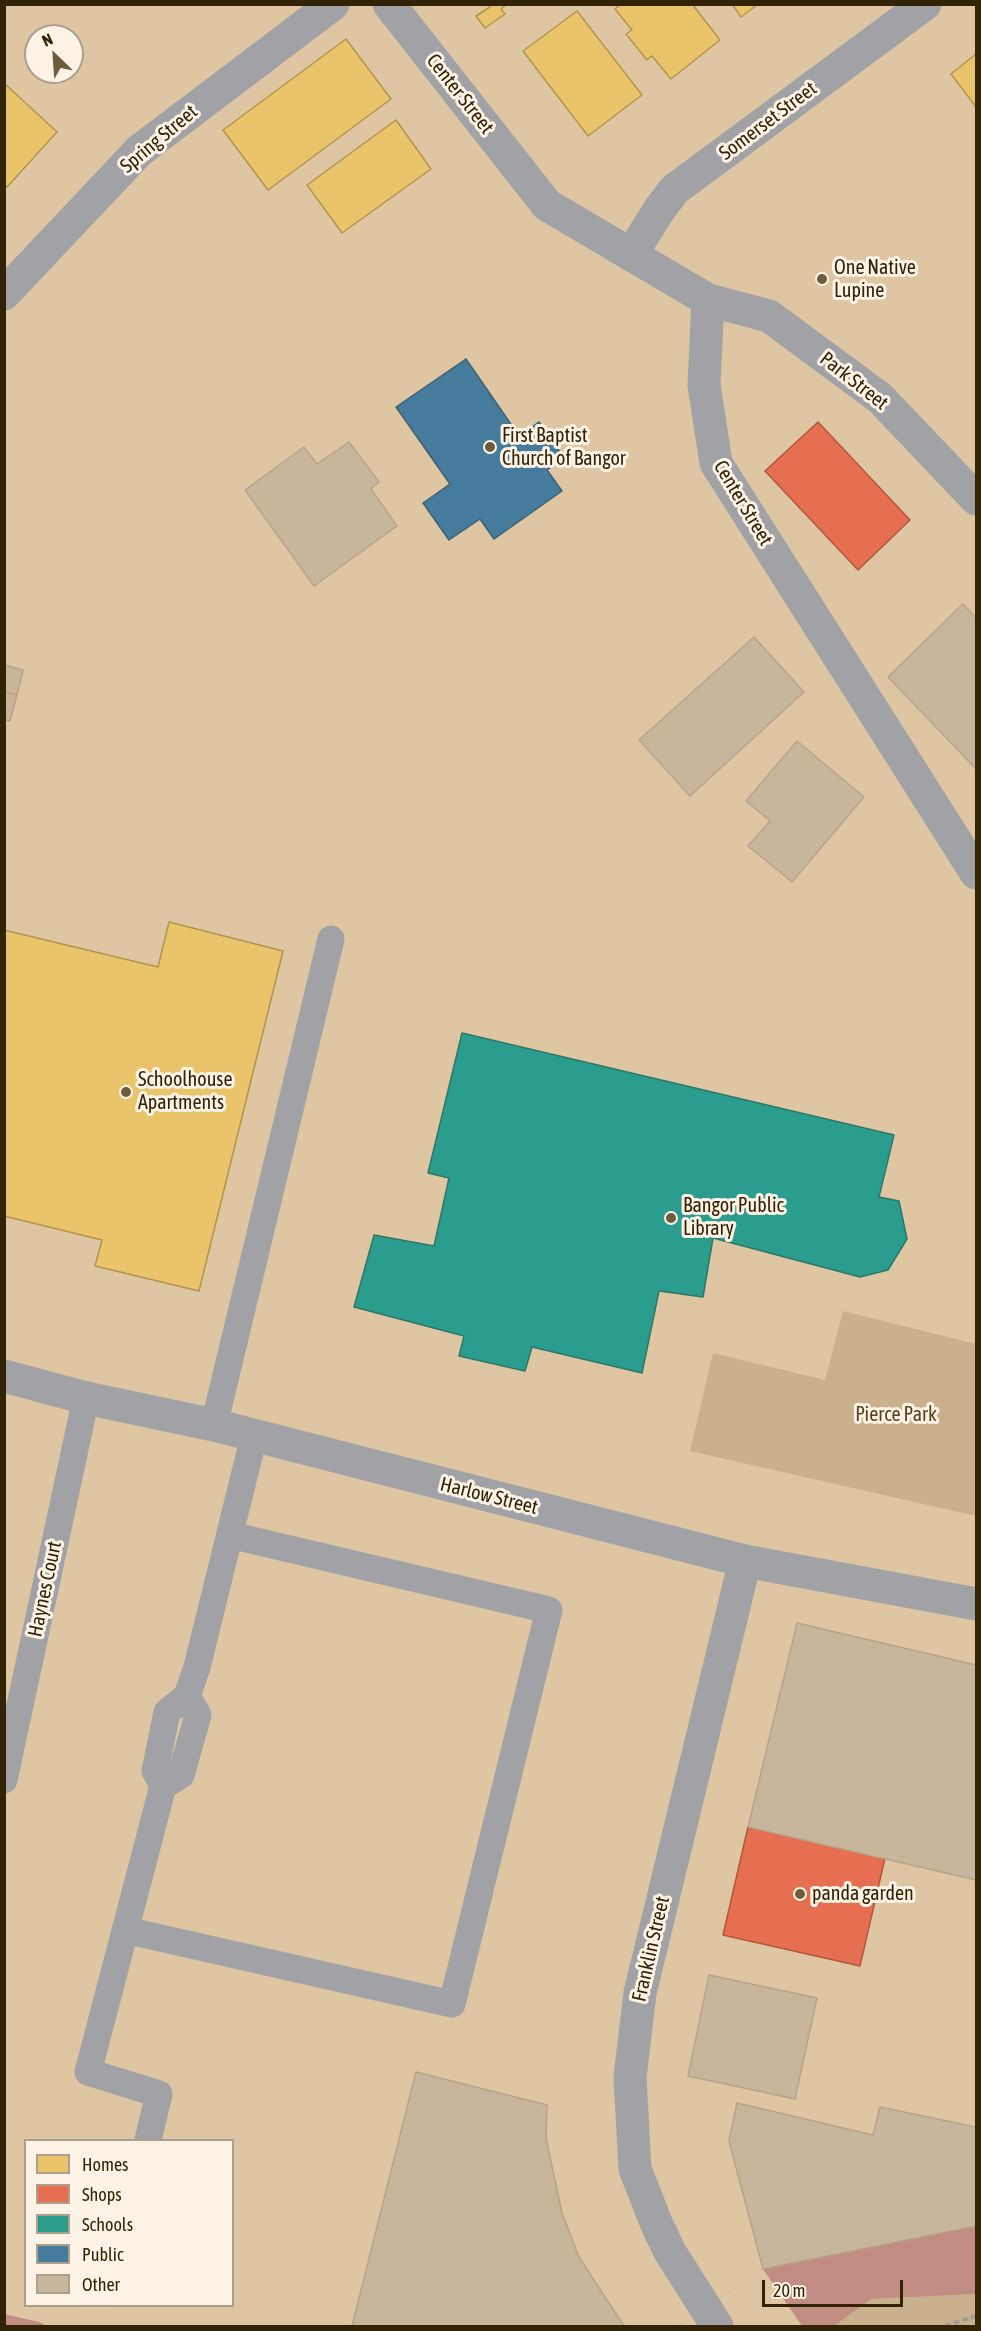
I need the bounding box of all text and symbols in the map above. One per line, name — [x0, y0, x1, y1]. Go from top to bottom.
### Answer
north arrow — [24, 24, 84, 84]
text: N — [39, 29, 55, 50]
street label: Center Street — [421, 49, 499, 139]
street label: Somerset Street — [715, 77, 821, 165]
street label: Spring Street — [116, 100, 202, 178]
place label: One Native Lupine — [834, 256, 916, 303]
marker: One Native Lupine — [815, 272, 829, 286]
street label: Park Street — [815, 347, 893, 415]
place label: First Baptist Church of Bangor — [502, 424, 626, 471]
marker: First Baptist Church of Bangor — [483, 440, 497, 454]
street label: Center Street — [708, 456, 778, 550]
place label: Schoolhouse Apartments — [138, 1068, 232, 1115]
marker: Schoolhouse Apartments — [119, 1085, 133, 1099]
place label: Bangor Public Library — [683, 1194, 784, 1241]
marker: Bangor Public Library — [664, 1211, 678, 1225]
park label: Pierce Park — [855, 1403, 937, 1427]
street label: Harlow Street — [438, 1472, 540, 1520]
street label: Haynes Court — [23, 1539, 67, 1639]
place label: panda garden — [812, 1882, 914, 1906]
marker: panda garden — [793, 1887, 807, 1901]
street label: Franklin Street — [627, 1894, 675, 2004]
legend — [24, 2139, 234, 2307]
text: Homes — [82, 2154, 128, 2175]
text: Shops — [82, 2184, 122, 2205]
text: Schools — [82, 2214, 133, 2235]
text: Public — [82, 2244, 124, 2265]
scale bar — [765, 2268, 906, 2306]
text: Other — [82, 2274, 120, 2295]
text: 20 m — [773, 2280, 805, 2301]

